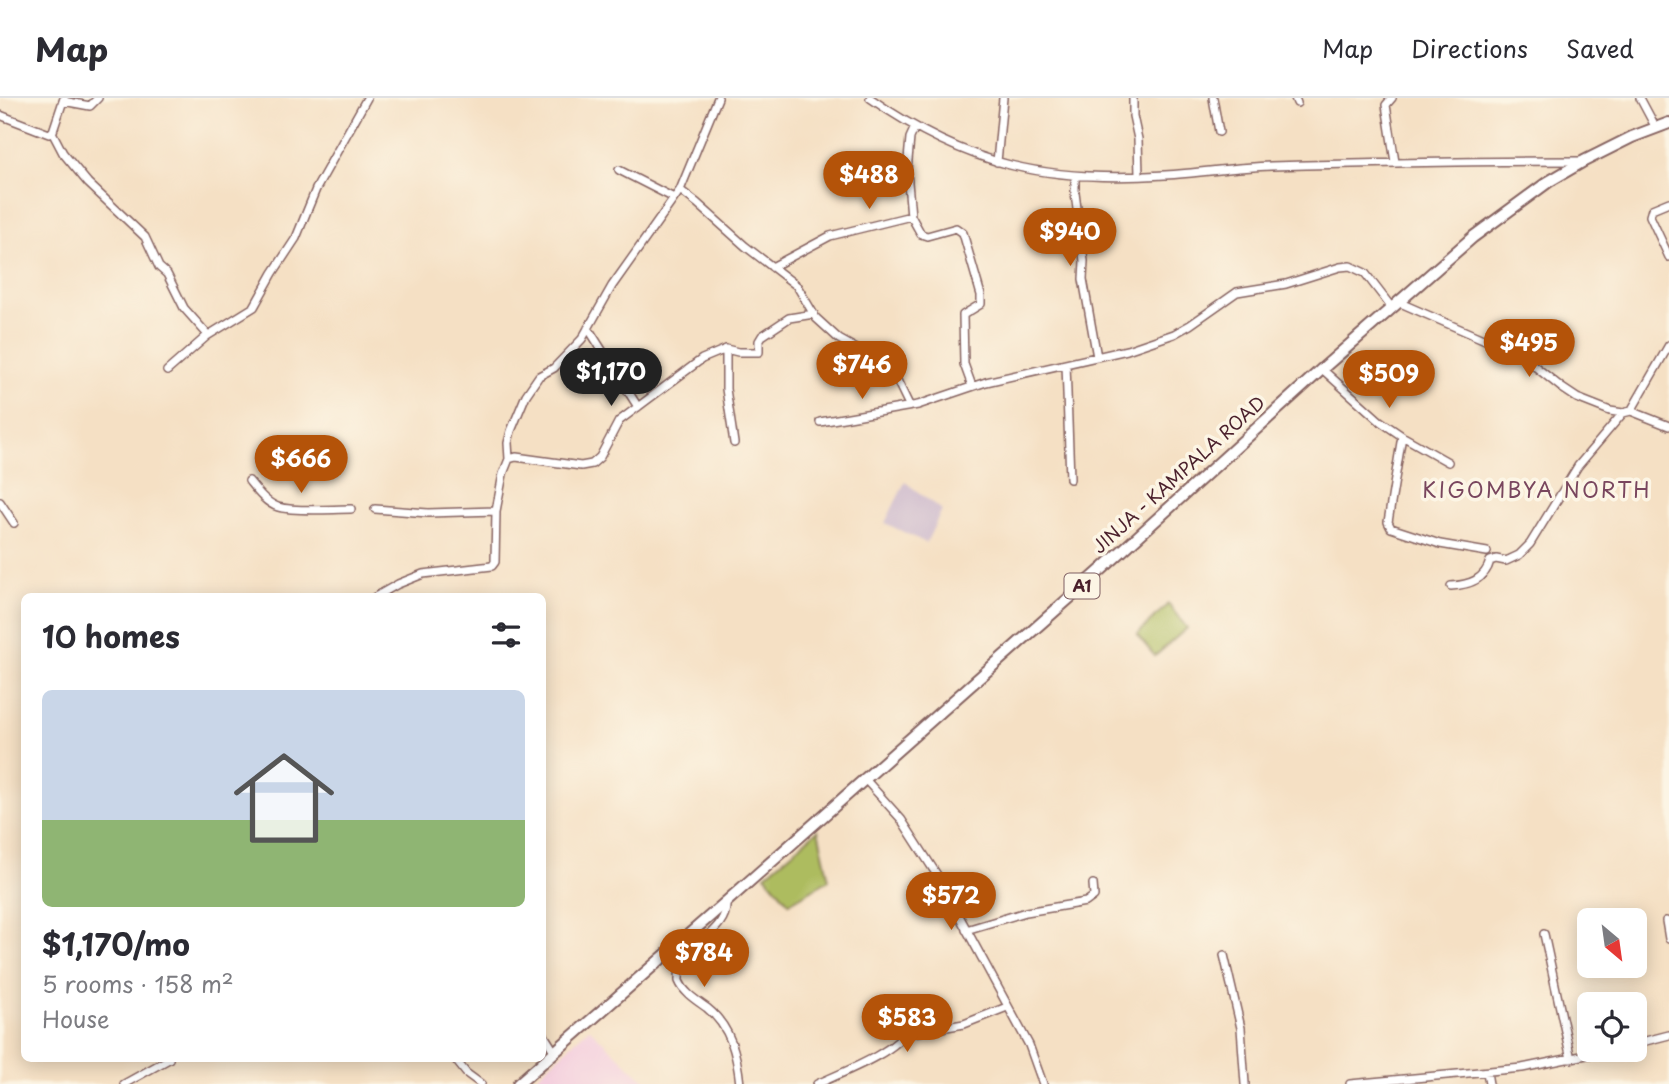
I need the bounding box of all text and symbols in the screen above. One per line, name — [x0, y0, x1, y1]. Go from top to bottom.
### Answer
text: Map — [35, 23, 108, 73]
text: Map — [1322, 30, 1373, 66]
text: Directions — [1411, 30, 1528, 66]
text: Saved — [1566, 30, 1634, 66]
pin: $488 — [828, 152, 910, 211]
text: $488 — [839, 156, 899, 191]
pin: $940 — [1029, 208, 1111, 268]
text: $940 — [1039, 213, 1101, 248]
pin: $495 — [1488, 320, 1570, 379]
text: $495 — [1500, 324, 1558, 359]
pin: $746 — [821, 342, 903, 401]
text: $746 — [832, 346, 892, 381]
pin: $1,170 — [554, 348, 668, 408]
pin: $509 — [1348, 350, 1430, 410]
text: $1,170 — [576, 353, 646, 388]
text: $509 — [1359, 355, 1419, 390]
street label: JINJA - KAMPALA ROAD — [1086, 389, 1270, 559]
pin: $666 — [260, 436, 342, 495]
text: $666 — [271, 440, 331, 475]
district label: KIGOMBYA NORTH — [1422, 473, 1652, 505]
road number: A1 — [1064, 573, 1100, 598]
text: 10 homes — [42, 613, 180, 658]
icon: filters — [487, 616, 525, 654]
icon: home — [221, 735, 347, 861]
pin: $572 — [910, 872, 992, 932]
text: $572 — [922, 877, 980, 912]
north arrow — [1577, 908, 1647, 978]
map controls — [1577, 908, 1647, 1062]
text: $1,170/mo — [42, 921, 190, 966]
pin: $784 — [663, 930, 745, 989]
text: $784 — [675, 934, 733, 969]
text: 5 rooms · 158 m² — [42, 966, 234, 1001]
button: locate — [1577, 992, 1647, 1062]
pin: $583 — [866, 995, 948, 1054]
text: $583 — [878, 999, 936, 1034]
text: House — [42, 1001, 109, 1036]

